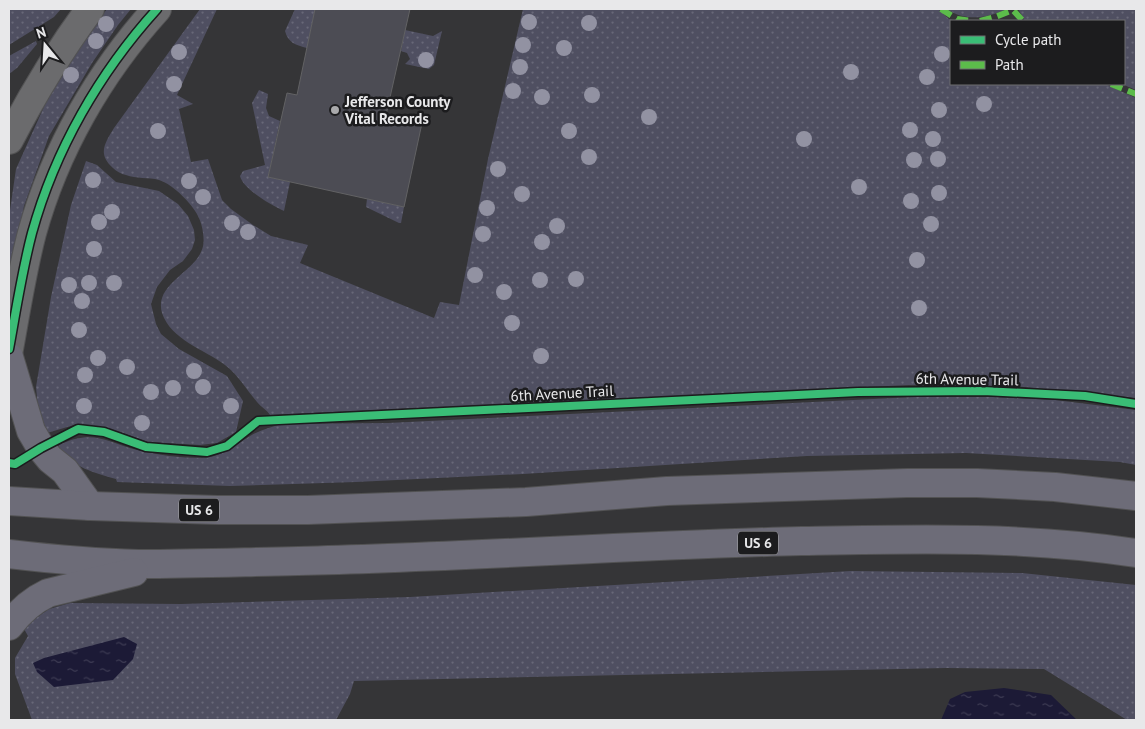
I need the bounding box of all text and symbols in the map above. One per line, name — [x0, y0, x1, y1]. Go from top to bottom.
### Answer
north arrow — [20, 20, 70, 70]
legend — [950, 20, 1125, 85]
text: N — [34, 23, 48, 43]
text: Cycle path — [995, 30, 1061, 49]
text: Path — [995, 55, 1024, 74]
place label: Jefferson County Vital Records — [344, 92, 451, 128]
marker: Jefferson County Vital Records — [329, 104, 341, 116]
street label: 6th Avenue Trail — [915, 369, 1019, 389]
street label: 6th Avenue Trail — [510, 381, 615, 405]
road number: US 6 — [179, 498, 219, 522]
road number: US 6 — [738, 532, 778, 554]

